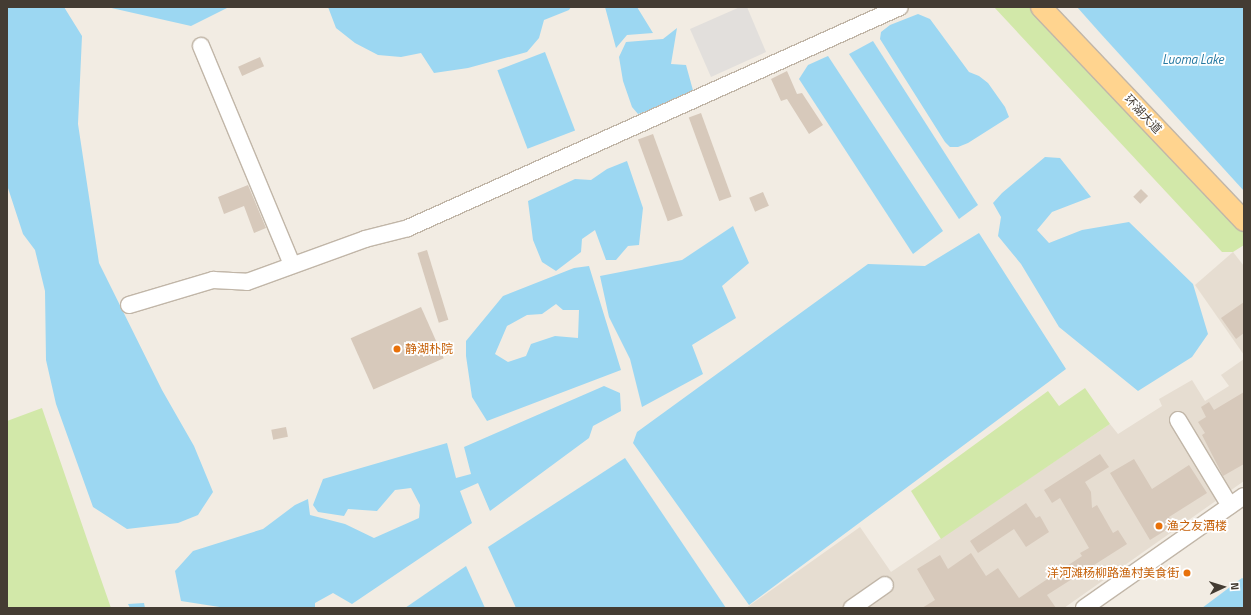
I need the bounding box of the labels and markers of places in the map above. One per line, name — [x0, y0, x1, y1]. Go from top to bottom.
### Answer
place label: 静湖朴院 — [405, 342, 453, 356]
marker: 静湖朴院 — [392, 344, 402, 354]
place label: 渔之友酒楼 — [1167, 519, 1227, 533]
marker: 渔之友酒楼 — [1154, 521, 1164, 531]
place label: 洋河滩杨柳路渔村美食街 — [1047, 566, 1179, 580]
marker: 洋河滩杨柳路渔村美食街 — [1182, 568, 1192, 578]

